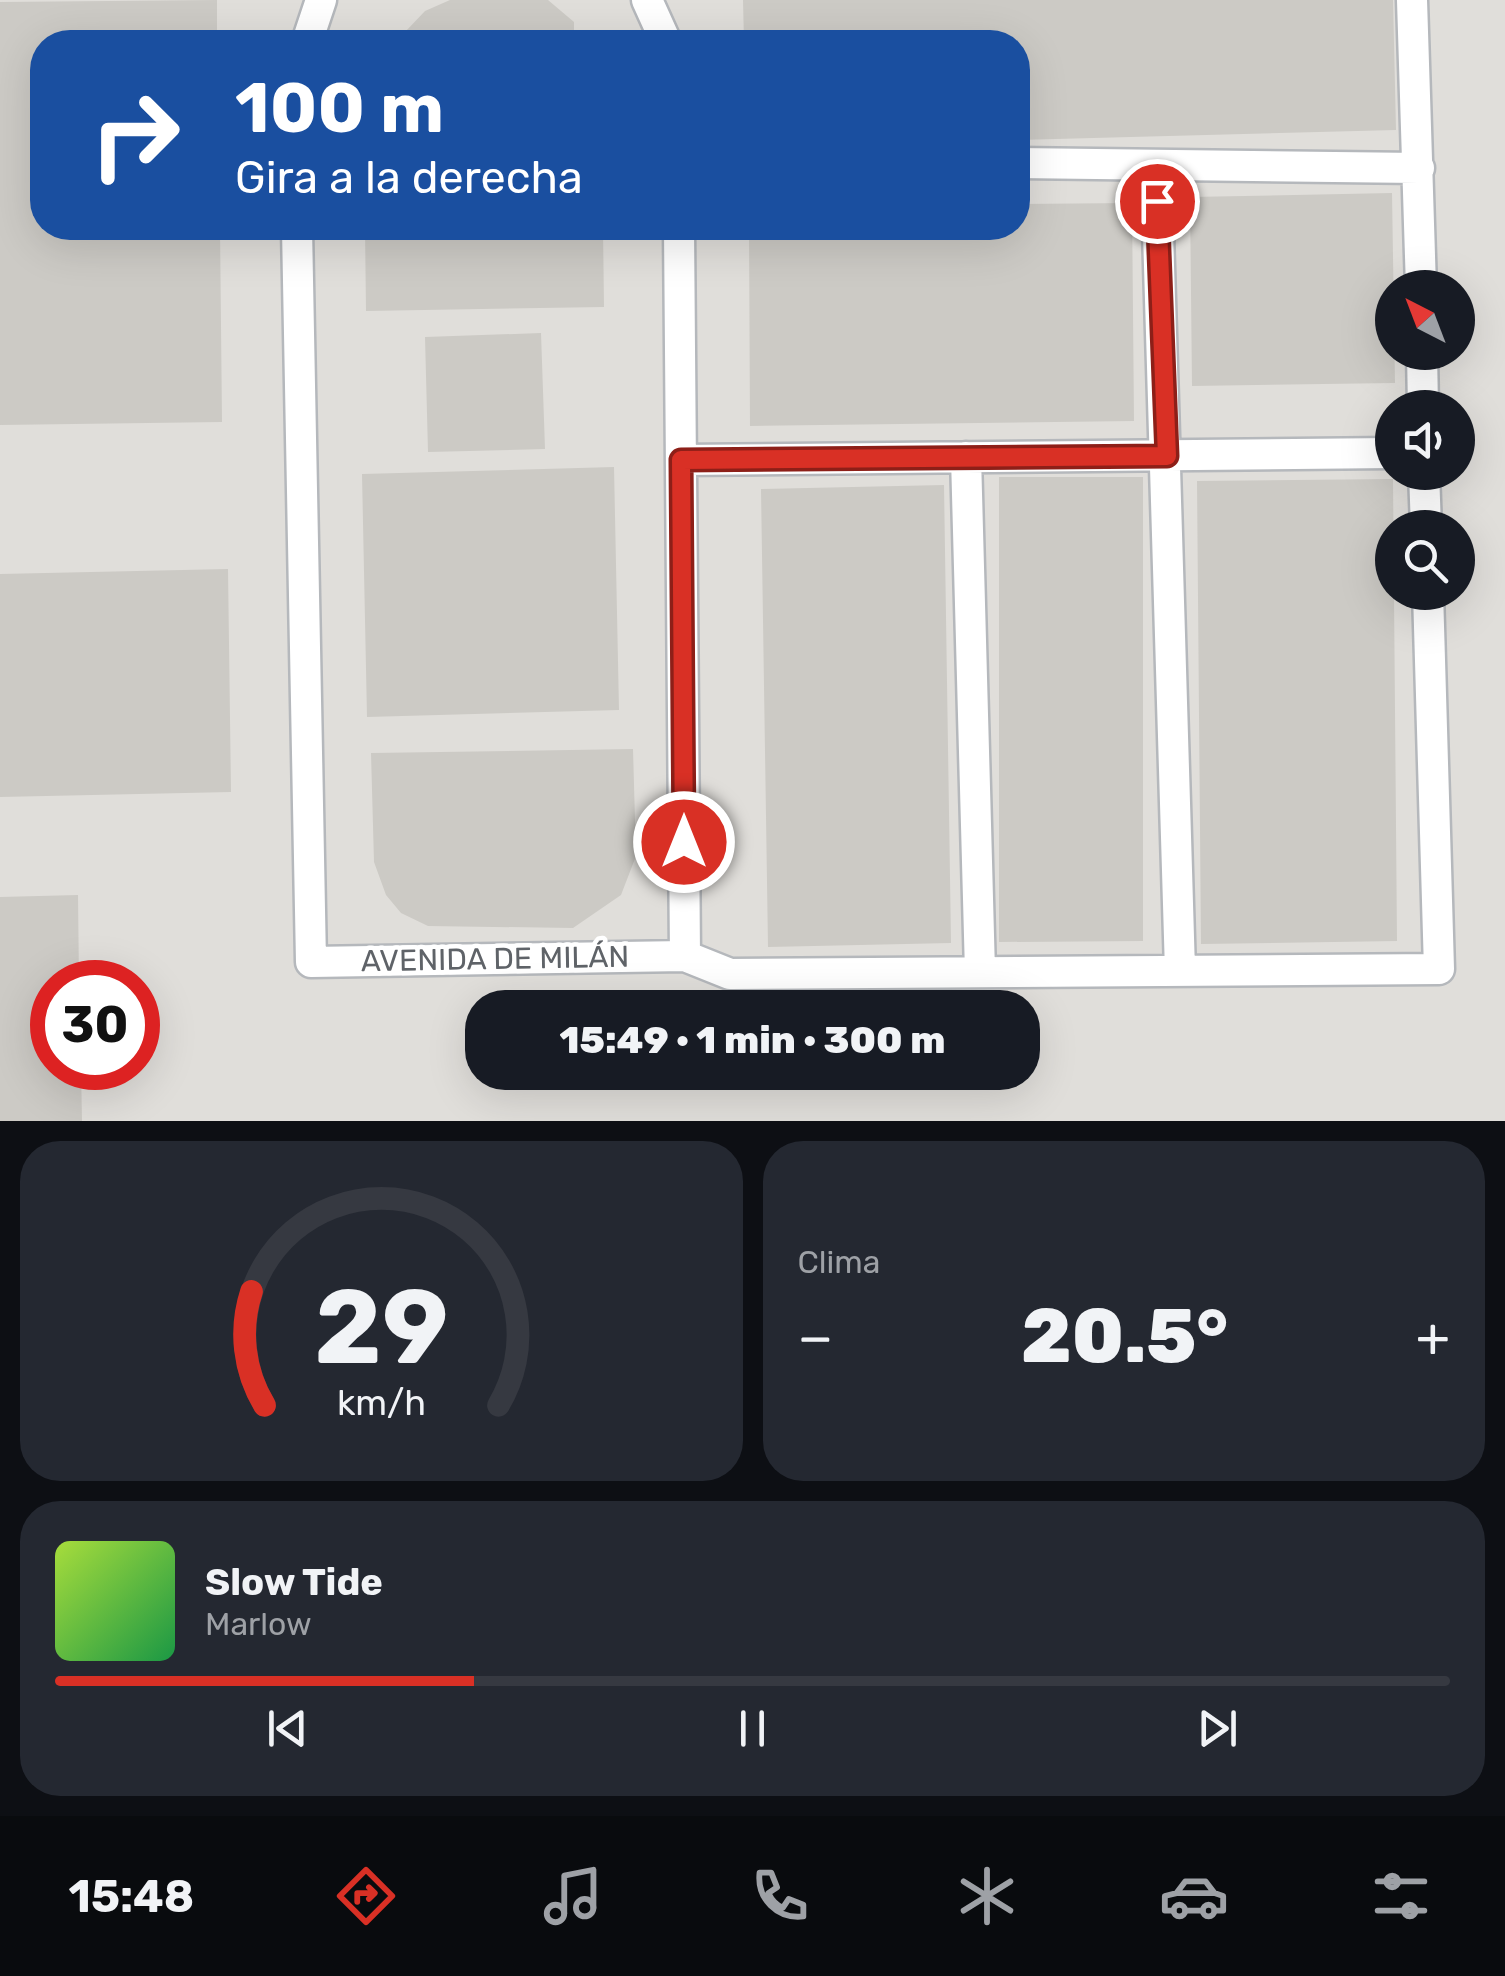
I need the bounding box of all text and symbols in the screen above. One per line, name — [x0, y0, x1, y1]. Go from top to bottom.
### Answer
text: 100 m — [235, 67, 444, 150]
icon: right — [70, 70, 200, 200]
text: Gira a la derecha — [235, 151, 583, 204]
pin — [1115, 159, 1200, 244]
icon: arrive — [1130, 174, 1185, 229]
north arrow — [1375, 270, 1475, 370]
map controls — [1375, 270, 1475, 610]
button: sound — [1375, 390, 1475, 490]
button: search — [1375, 510, 1475, 610]
position arrow — [632, 790, 736, 894]
street label: AVENIDA DE MILÁN — [360, 939, 630, 979]
speed limit sign: 30 — [30, 960, 160, 1090]
text: 15:49 · 1 min · 300 m — [560, 1017, 945, 1063]
text: Clima — [798, 1243, 880, 1281]
text: 29 — [314, 1266, 448, 1389]
text: 20.5° — [1021, 1292, 1228, 1381]
text: − — [798, 1305, 833, 1370]
text: + — [1416, 1305, 1450, 1370]
text: km/h — [337, 1382, 426, 1424]
text: Slow Tide — [205, 1559, 383, 1605]
text: Marlow — [205, 1605, 312, 1643]
icon: previous — [260, 1701, 315, 1756]
icon: pause — [725, 1701, 780, 1756]
icon: next — [1190, 1701, 1245, 1756]
icon: directions — [331, 1861, 401, 1931]
icon: music — [538, 1861, 608, 1931]
icon: phone — [745, 1861, 815, 1931]
icon: climate — [952, 1861, 1022, 1931]
icon: car — [1159, 1861, 1229, 1931]
icon: filters — [1366, 1861, 1436, 1931]
text: 15:48 — [69, 1870, 194, 1923]

